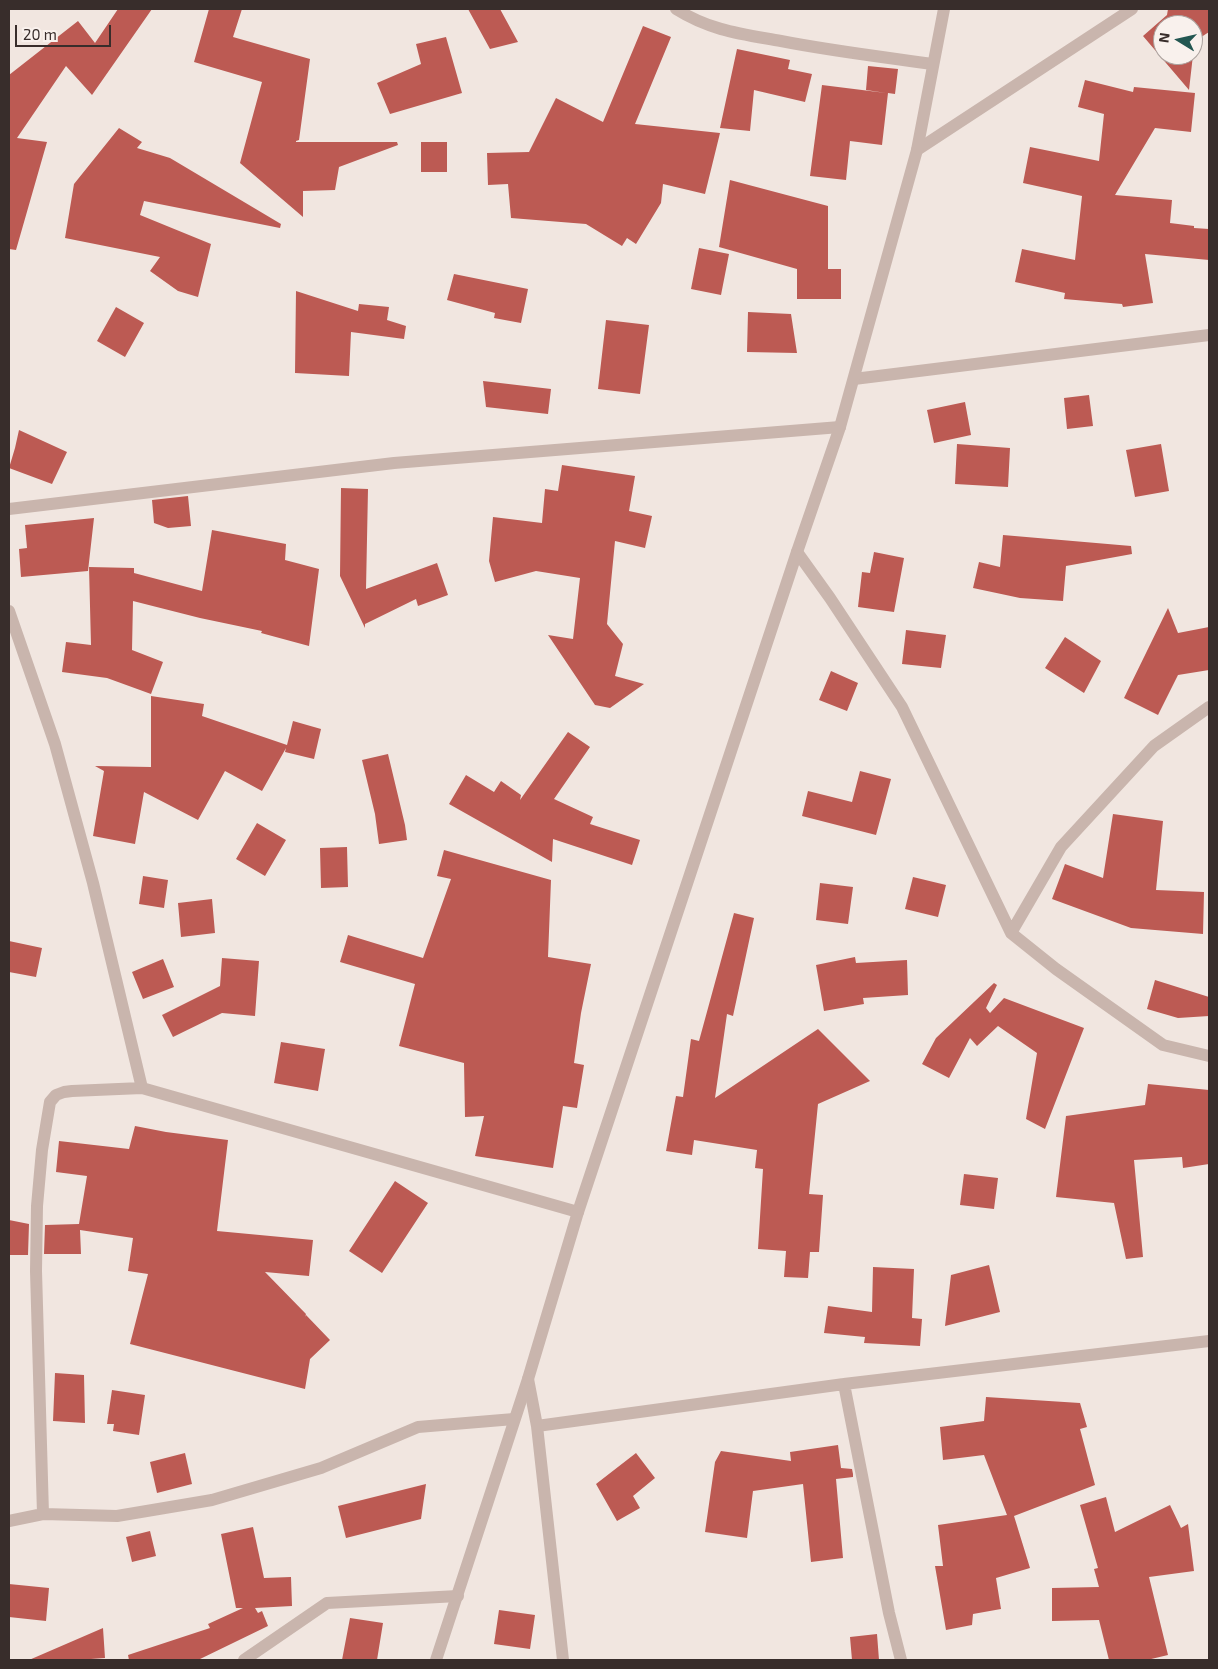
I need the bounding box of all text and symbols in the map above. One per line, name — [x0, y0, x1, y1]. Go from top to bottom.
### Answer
scale bar — [18, 15, 114, 47]
north arrow — [1153, 15, 1203, 65]
text: 20 m — [23, 25, 57, 43]
text: N — [1154, 31, 1173, 44]

